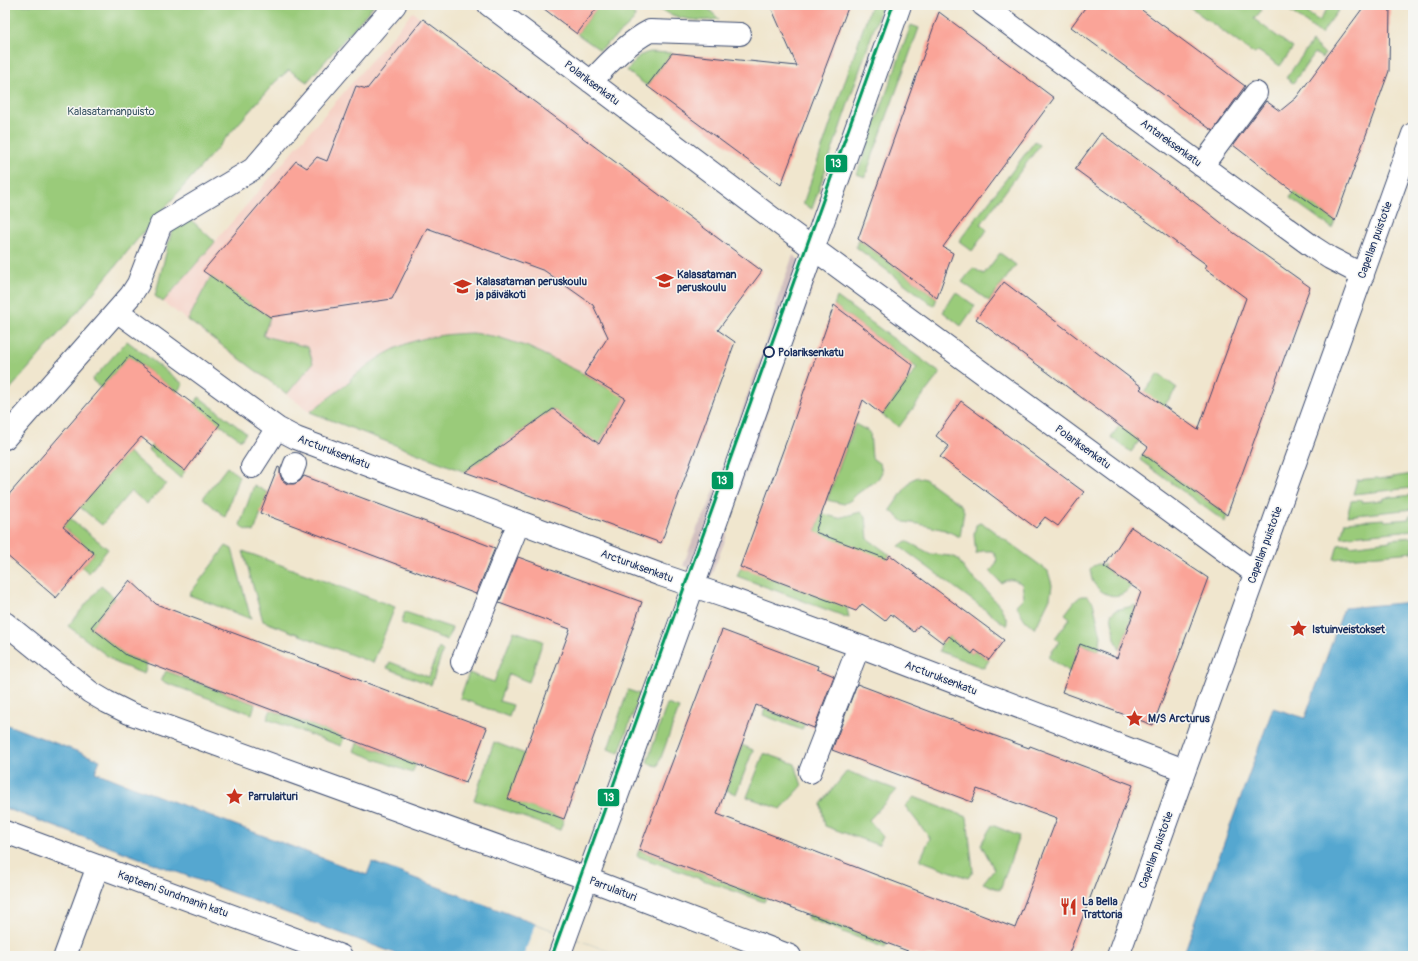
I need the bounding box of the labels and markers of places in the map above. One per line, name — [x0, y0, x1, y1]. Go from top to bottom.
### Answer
place label: Kalasataman peruskoulu — [677, 268, 737, 294]
school or university icon: Kalasataman peruskoulu — [654, 270, 674, 290]
place label: Kalasataman peruskoulu ja päiväkoti — [475, 275, 588, 301]
school or university icon: Kalasataman peruskoulu ja päiväkoti — [453, 277, 473, 297]
marker: Polariksenkatu — [763, 346, 775, 358]
place label: Polariksenkatu — [778, 346, 844, 359]
place icon: Istuinveistokset — [1289, 619, 1309, 639]
place label: Istuinveistokset — [1312, 623, 1386, 636]
place icon: M/S Arcturus — [1125, 708, 1145, 728]
place label: M/S Arcturus — [1148, 712, 1210, 725]
place icon: Parrulaituri — [225, 786, 245, 806]
place label: Parrulaituri — [248, 790, 298, 803]
place label: La Bella Trattoria — [1081, 895, 1122, 921]
restaurant icon: La Bella Trattoria — [1059, 897, 1079, 917]

